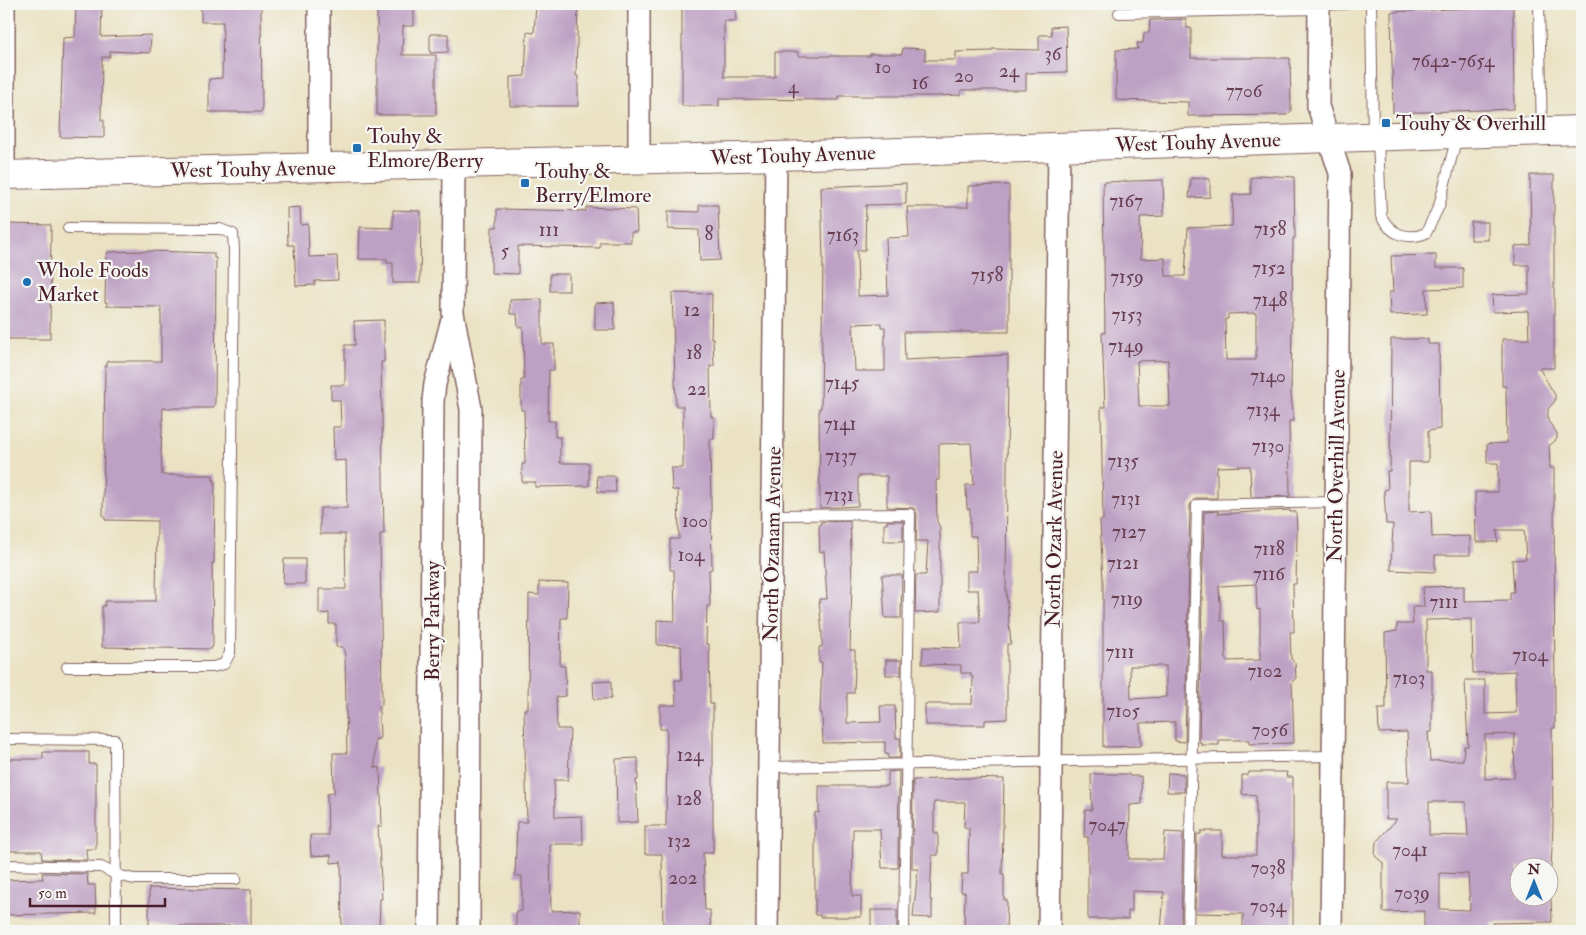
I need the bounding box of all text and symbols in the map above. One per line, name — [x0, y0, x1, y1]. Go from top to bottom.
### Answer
house number: 36 — [1045, 42, 1063, 66]
house number: 7642-7654 — [1412, 49, 1495, 73]
house number: 10 — [875, 55, 891, 79]
house number: 24 — [999, 59, 1020, 83]
house number: 20 — [954, 64, 974, 88]
house number: 16 — [912, 71, 930, 95]
house number: 4 — [788, 75, 799, 99]
house number: 7706 — [1226, 79, 1264, 103]
place label: Touhy & Overhill — [1396, 110, 1547, 137]
marker: Touhy & Overhill — [1380, 117, 1392, 129]
place label: Touhy & Elmore/Berry — [367, 123, 484, 174]
street label: West Touhy Avenue — [1114, 126, 1282, 159]
street label: West Touhy Avenue — [709, 139, 877, 172]
marker: Touhy & Elmore/Berry — [351, 142, 363, 154]
street label: West Touhy Avenue — [169, 155, 336, 184]
place label: Touhy & Berry/Elmore — [535, 158, 651, 209]
marker: Touhy & Berry/Elmore — [519, 177, 531, 189]
house number: 7167 — [1109, 189, 1143, 213]
house number: 7158 — [1254, 217, 1286, 241]
house number: 111 — [539, 218, 559, 242]
house number: 8 — [705, 222, 714, 246]
house number: 7163 — [827, 223, 859, 247]
house number: 5 — [501, 239, 510, 263]
house number: 7152 — [1252, 256, 1286, 280]
place label: Whole Foods Market — [36, 257, 149, 308]
house number: 7158 — [971, 263, 1003, 287]
house number: 7159 — [1110, 265, 1144, 289]
marker: Whole Foods Market — [21, 276, 33, 288]
house number: 7148 — [1253, 288, 1287, 312]
house number: 12 — [684, 298, 700, 322]
house number: 7153 — [1111, 303, 1143, 327]
house number: 7149 — [1108, 334, 1144, 358]
house number: 18 — [686, 341, 702, 365]
house number: 7140 — [1250, 364, 1286, 388]
street label: North Overhill Avenue — [1321, 369, 1352, 563]
house number: 7145 — [825, 371, 860, 395]
house number: 22 — [687, 377, 707, 401]
house number: 7134 — [1247, 398, 1280, 422]
house number: 7141 — [824, 412, 856, 436]
house number: 7130 — [1252, 434, 1284, 458]
house number: 7137 — [825, 444, 857, 468]
street label: North Ozanam Avenue — [757, 446, 788, 642]
house number: 7135 — [1107, 449, 1139, 473]
street label: North Ozark Avenue — [1039, 450, 1070, 628]
house number: 7131 — [824, 483, 854, 507]
house number: 7131 — [1111, 487, 1141, 511]
house number: 100 — [682, 509, 708, 533]
house number: 7127 — [1112, 520, 1146, 544]
house number: 7118 — [1253, 537, 1285, 561]
house number: 104 — [678, 543, 705, 567]
house number: 7121 — [1107, 551, 1139, 575]
street label: Berry Parkway — [419, 560, 446, 681]
house number: 7116 — [1253, 562, 1286, 586]
house number: 7119 — [1111, 587, 1143, 611]
house number: 7111 — [1429, 590, 1459, 614]
house number: 7111 — [1105, 640, 1135, 664]
house number: 7104 — [1512, 643, 1548, 667]
house number: 7102 — [1248, 659, 1282, 683]
house number: 7103 — [1393, 666, 1425, 690]
house number: 7105 — [1106, 699, 1140, 723]
house number: 7056 — [1252, 718, 1290, 742]
house number: 124 — [677, 743, 704, 767]
house number: 128 — [676, 787, 702, 811]
house number: 7047 — [1089, 813, 1126, 837]
house number: 132 — [667, 829, 691, 853]
house number: 7041 — [1392, 838, 1428, 862]
house number: 7038 — [1251, 856, 1285, 880]
north arrow — [1508, 858, 1558, 908]
text: N — [1527, 861, 1541, 878]
house number: 202 — [668, 866, 698, 890]
scale bar — [30, 875, 165, 907]
house number: 7039 — [1394, 881, 1430, 905]
text: 50 m — [38, 884, 67, 903]
house number: 7034 — [1250, 894, 1287, 918]

